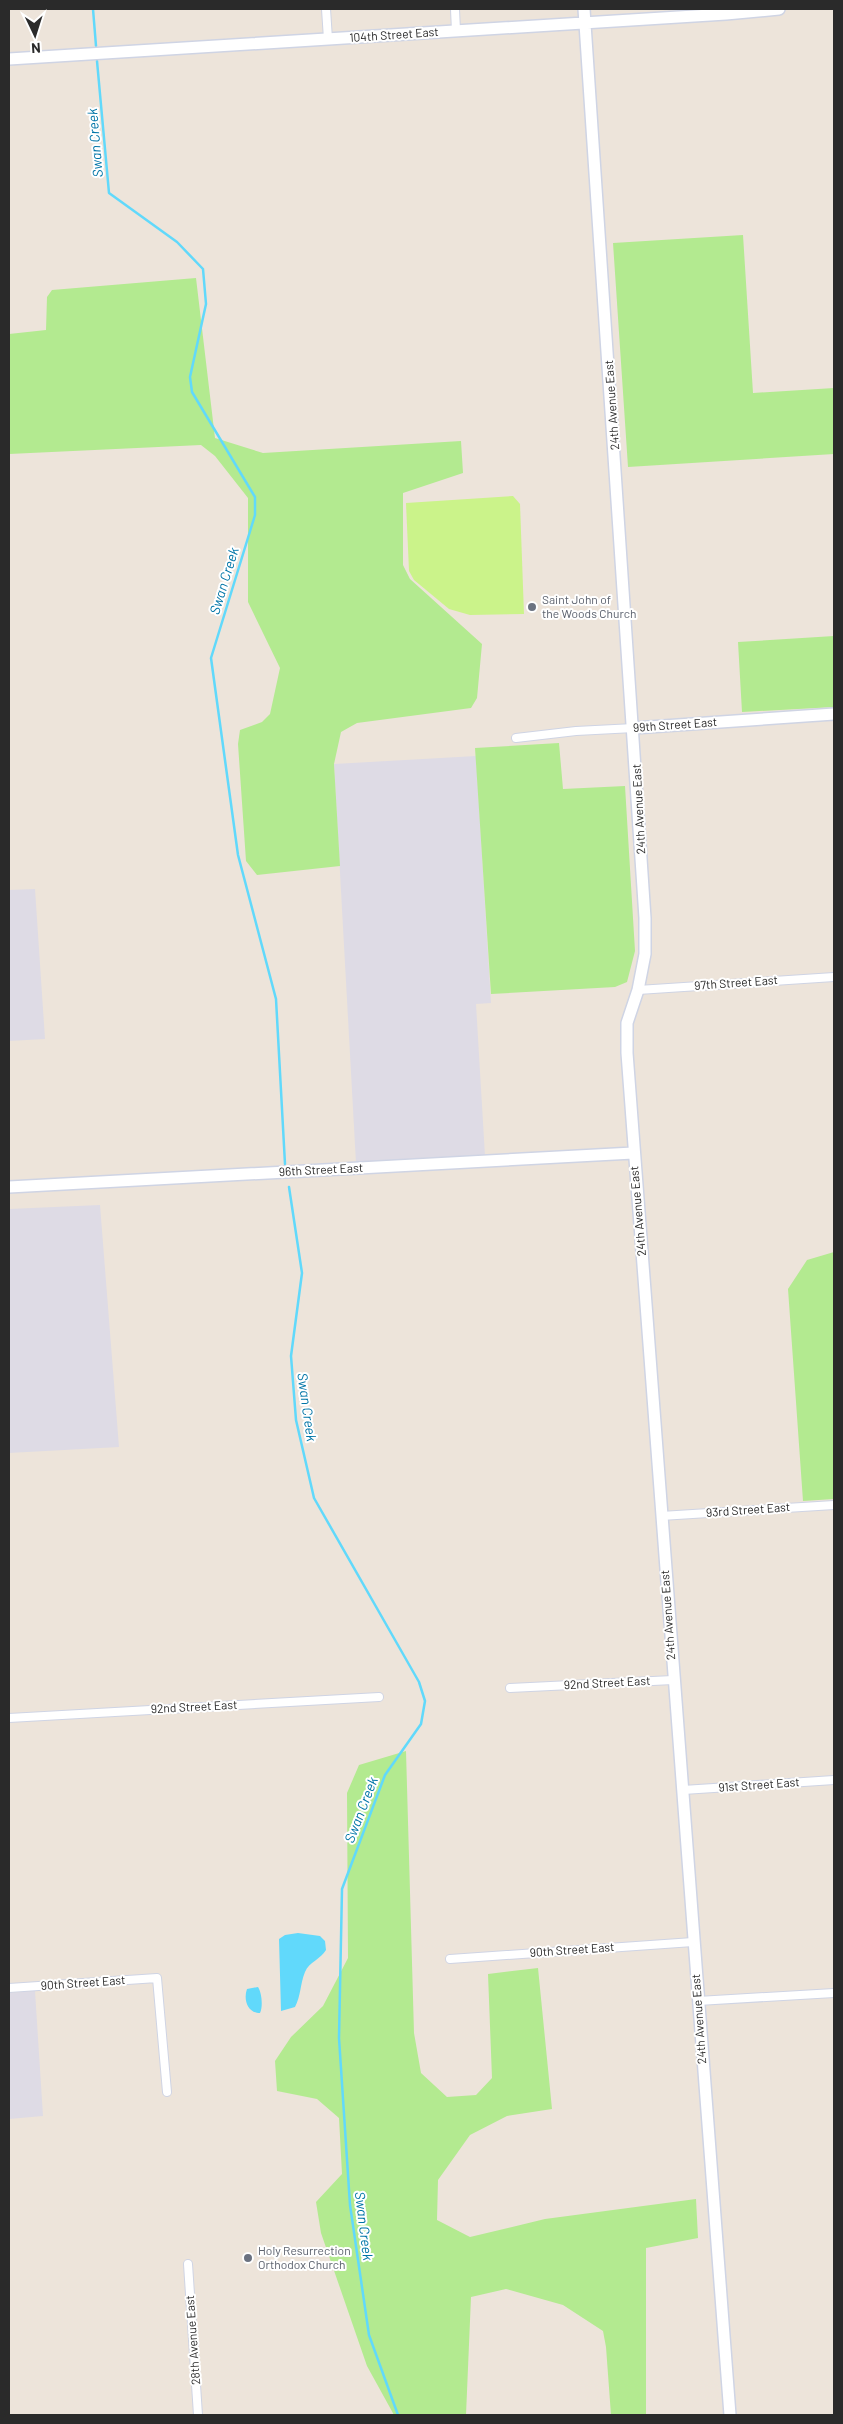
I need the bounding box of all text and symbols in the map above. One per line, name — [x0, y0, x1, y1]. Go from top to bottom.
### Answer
north arrow — [10, 10, 60, 60]
street label: 104th Street East — [349, 24, 439, 44]
text: N — [31, 40, 41, 57]
water label: Swan Creek — [83, 108, 106, 178]
street label: 24th Avenue East — [601, 360, 621, 451]
water label: Swan Creek — [205, 545, 242, 616]
place label: Saint John of the Woods Church — [542, 592, 637, 620]
marker: Saint John of the Woods Church — [526, 601, 538, 613]
street label: 99th Street East — [632, 714, 718, 734]
street label: 24th Avenue East — [629, 764, 647, 855]
street label: 97th Street East — [694, 972, 778, 992]
street label: 96th Street East — [278, 1160, 363, 1178]
street label: 24th Avenue East — [626, 1165, 648, 1257]
water label: Swan Creek — [294, 1371, 321, 1443]
street label: 93rd Street East — [705, 1499, 791, 1519]
street label: 24th Avenue East — [657, 1570, 677, 1661]
street label: 92nd Street East — [563, 1673, 651, 1691]
street label: 92nd Street East — [150, 1697, 238, 1715]
water label: Swan Creek — [340, 1774, 381, 1845]
street label: 91st Street East — [718, 1774, 800, 1794]
street label: 90th Street East — [529, 1939, 615, 1959]
street label: 90th Street East — [40, 1972, 126, 1992]
street label: 24th Avenue East — [688, 1974, 708, 2065]
water label: Swan Creek — [352, 2191, 377, 2262]
place label: Holy Resurrection Orthodox Church — [258, 2243, 351, 2271]
marker: Holy Resurrection Orthodox Church — [242, 2252, 254, 2264]
street label: 28th Avenue East — [182, 2295, 202, 2385]

